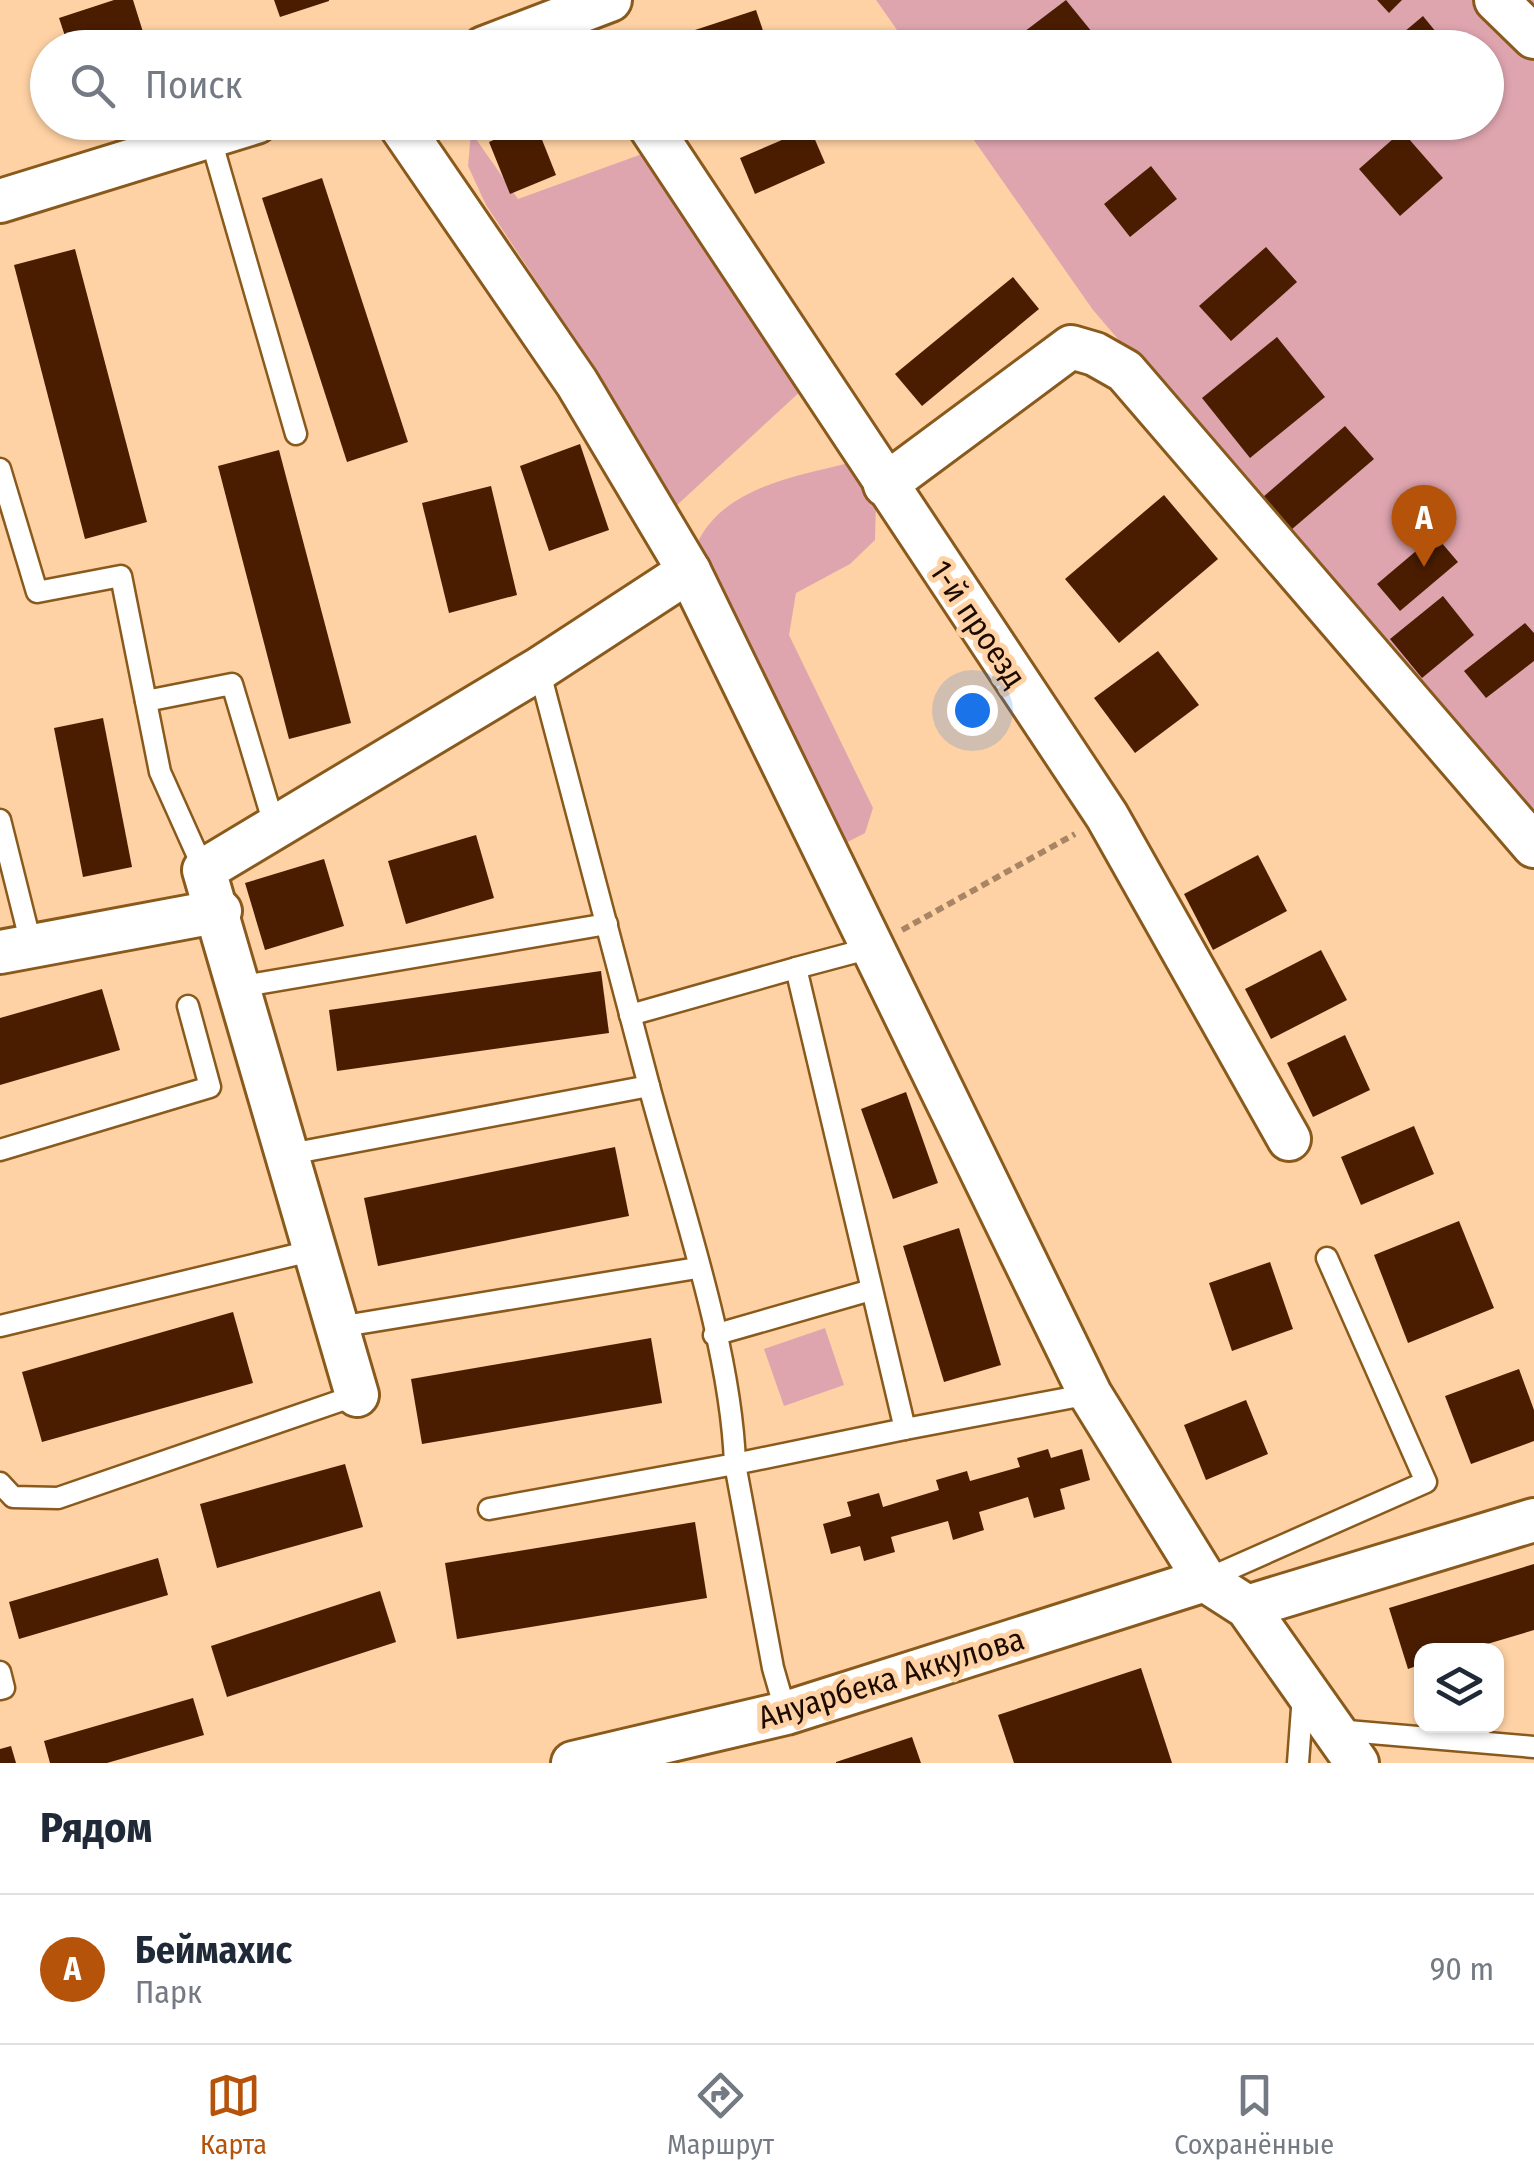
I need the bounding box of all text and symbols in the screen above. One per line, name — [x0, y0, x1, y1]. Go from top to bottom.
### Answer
search box — [30, 30, 1504, 140]
icon: search — [65, 58, 120, 113]
text: Поиск — [145, 62, 242, 108]
pin: A — [1392, 484, 1456, 567]
street label: 1-й проезд — [922, 553, 1034, 695]
your location — [947, 685, 998, 736]
street label: Ануарбека Аккулова — [753, 1619, 1029, 1737]
map controls — [1414, 1643, 1504, 1733]
button: layers — [1414, 1643, 1504, 1733]
text: Рядом — [40, 1803, 152, 1853]
text: Беймахис — [135, 1927, 292, 1973]
text: A — [64, 1950, 81, 1988]
text: 90 m — [1430, 1950, 1494, 1988]
text: Парк — [135, 1973, 202, 2011]
tab: Карта — [200, 2068, 267, 2161]
tab: Маршрут — [667, 2068, 774, 2161]
tab: Сохранённые — [1174, 2068, 1334, 2161]

